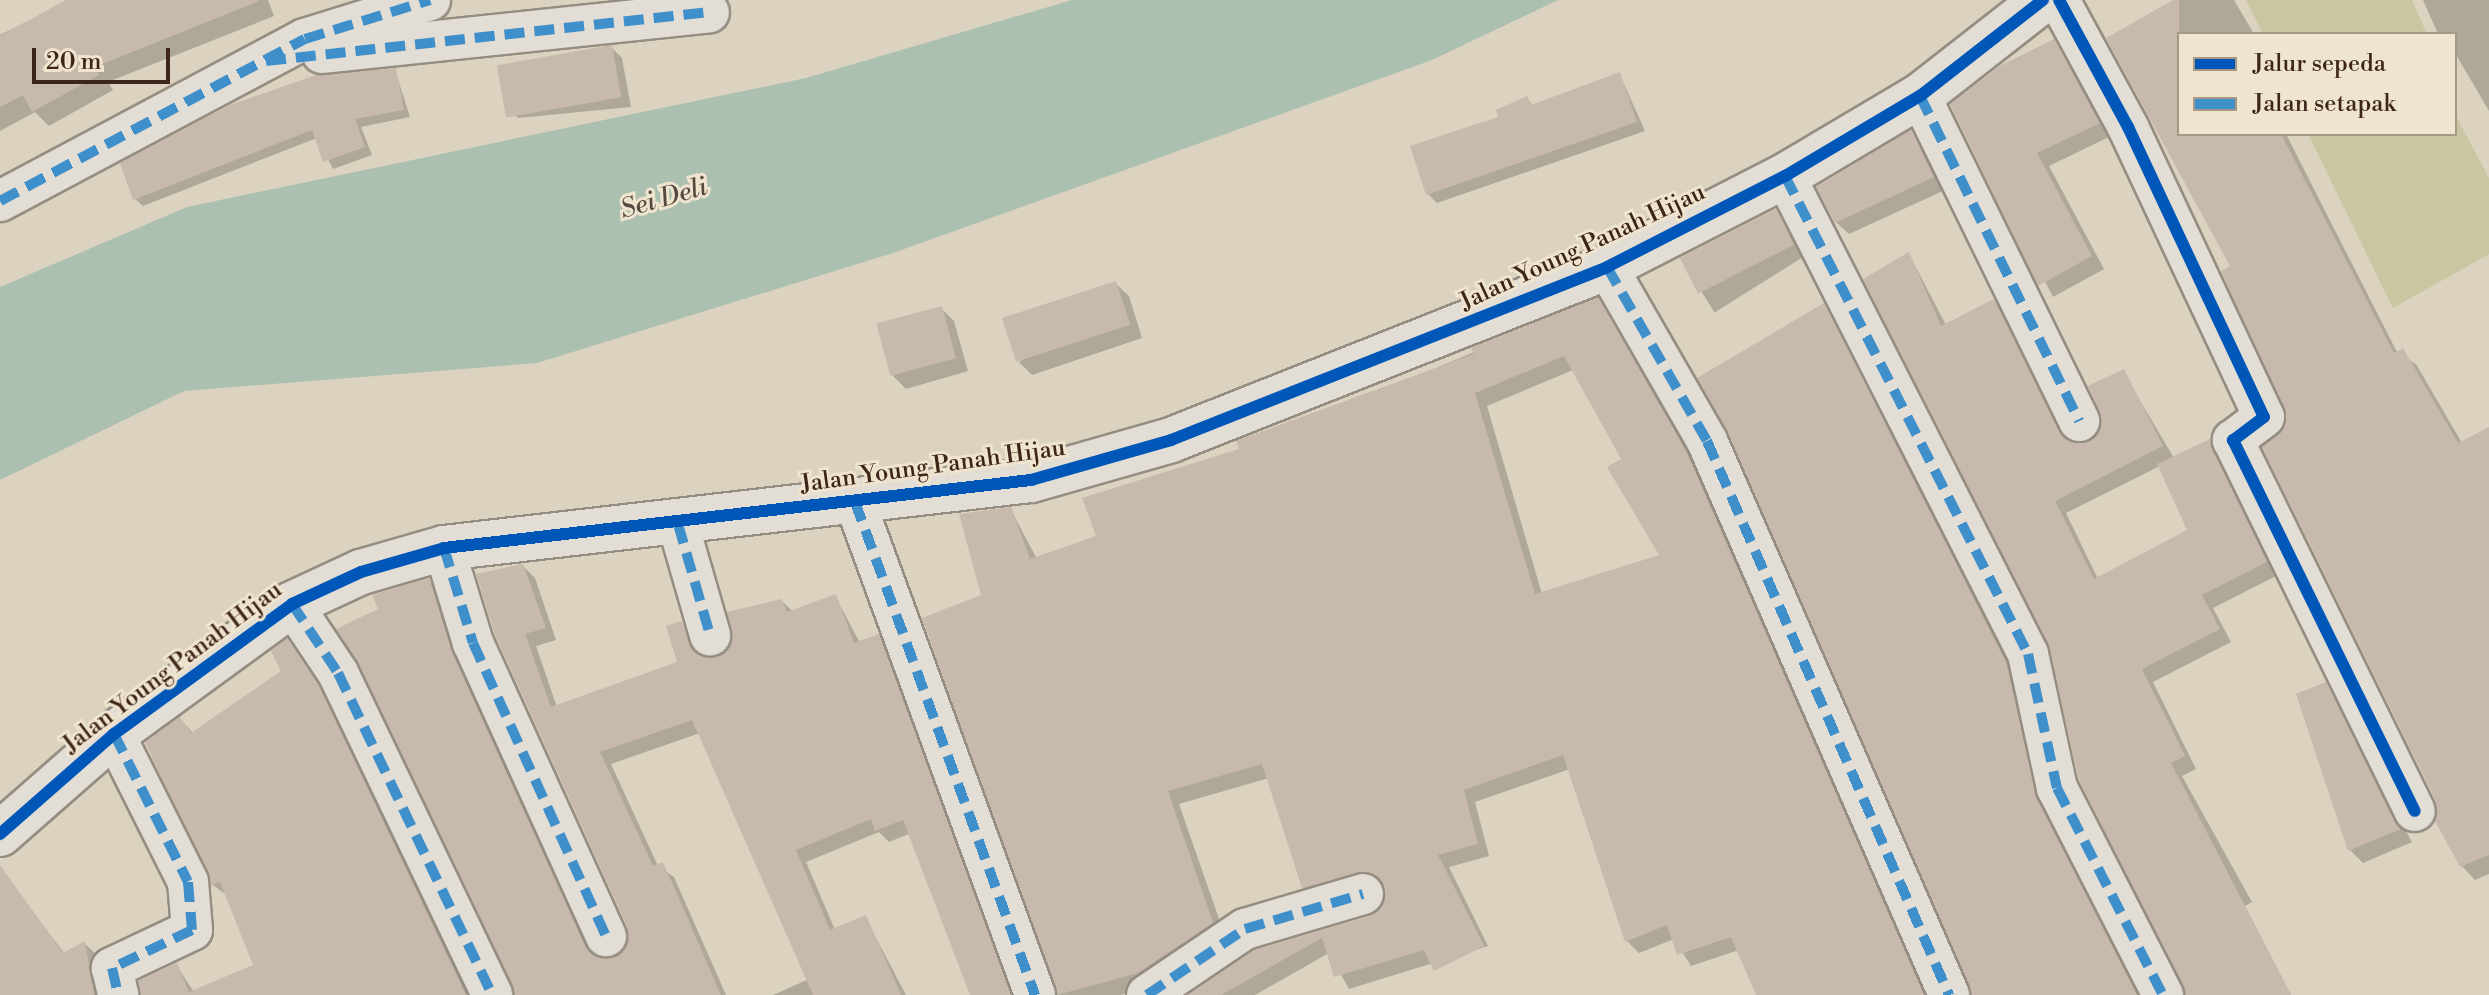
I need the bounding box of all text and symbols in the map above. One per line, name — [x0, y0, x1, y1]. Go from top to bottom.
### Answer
scale bar — [36, 32, 174, 82]
legend — [2177, 32, 2457, 136]
text: 20 m — [46, 47, 102, 77]
text: Jalur sepeda — [2253, 49, 2386, 79]
text: Jalan setapak — [2253, 89, 2396, 119]
water label: Sei Deli — [617, 172, 711, 226]
street label: Jalan Young Panah Hijau — [1456, 179, 1710, 317]
street label: Jalan Young Panah Hijau — [799, 434, 1067, 500]
street label: Jalan Young Panah Hijau — [58, 576, 288, 760]

